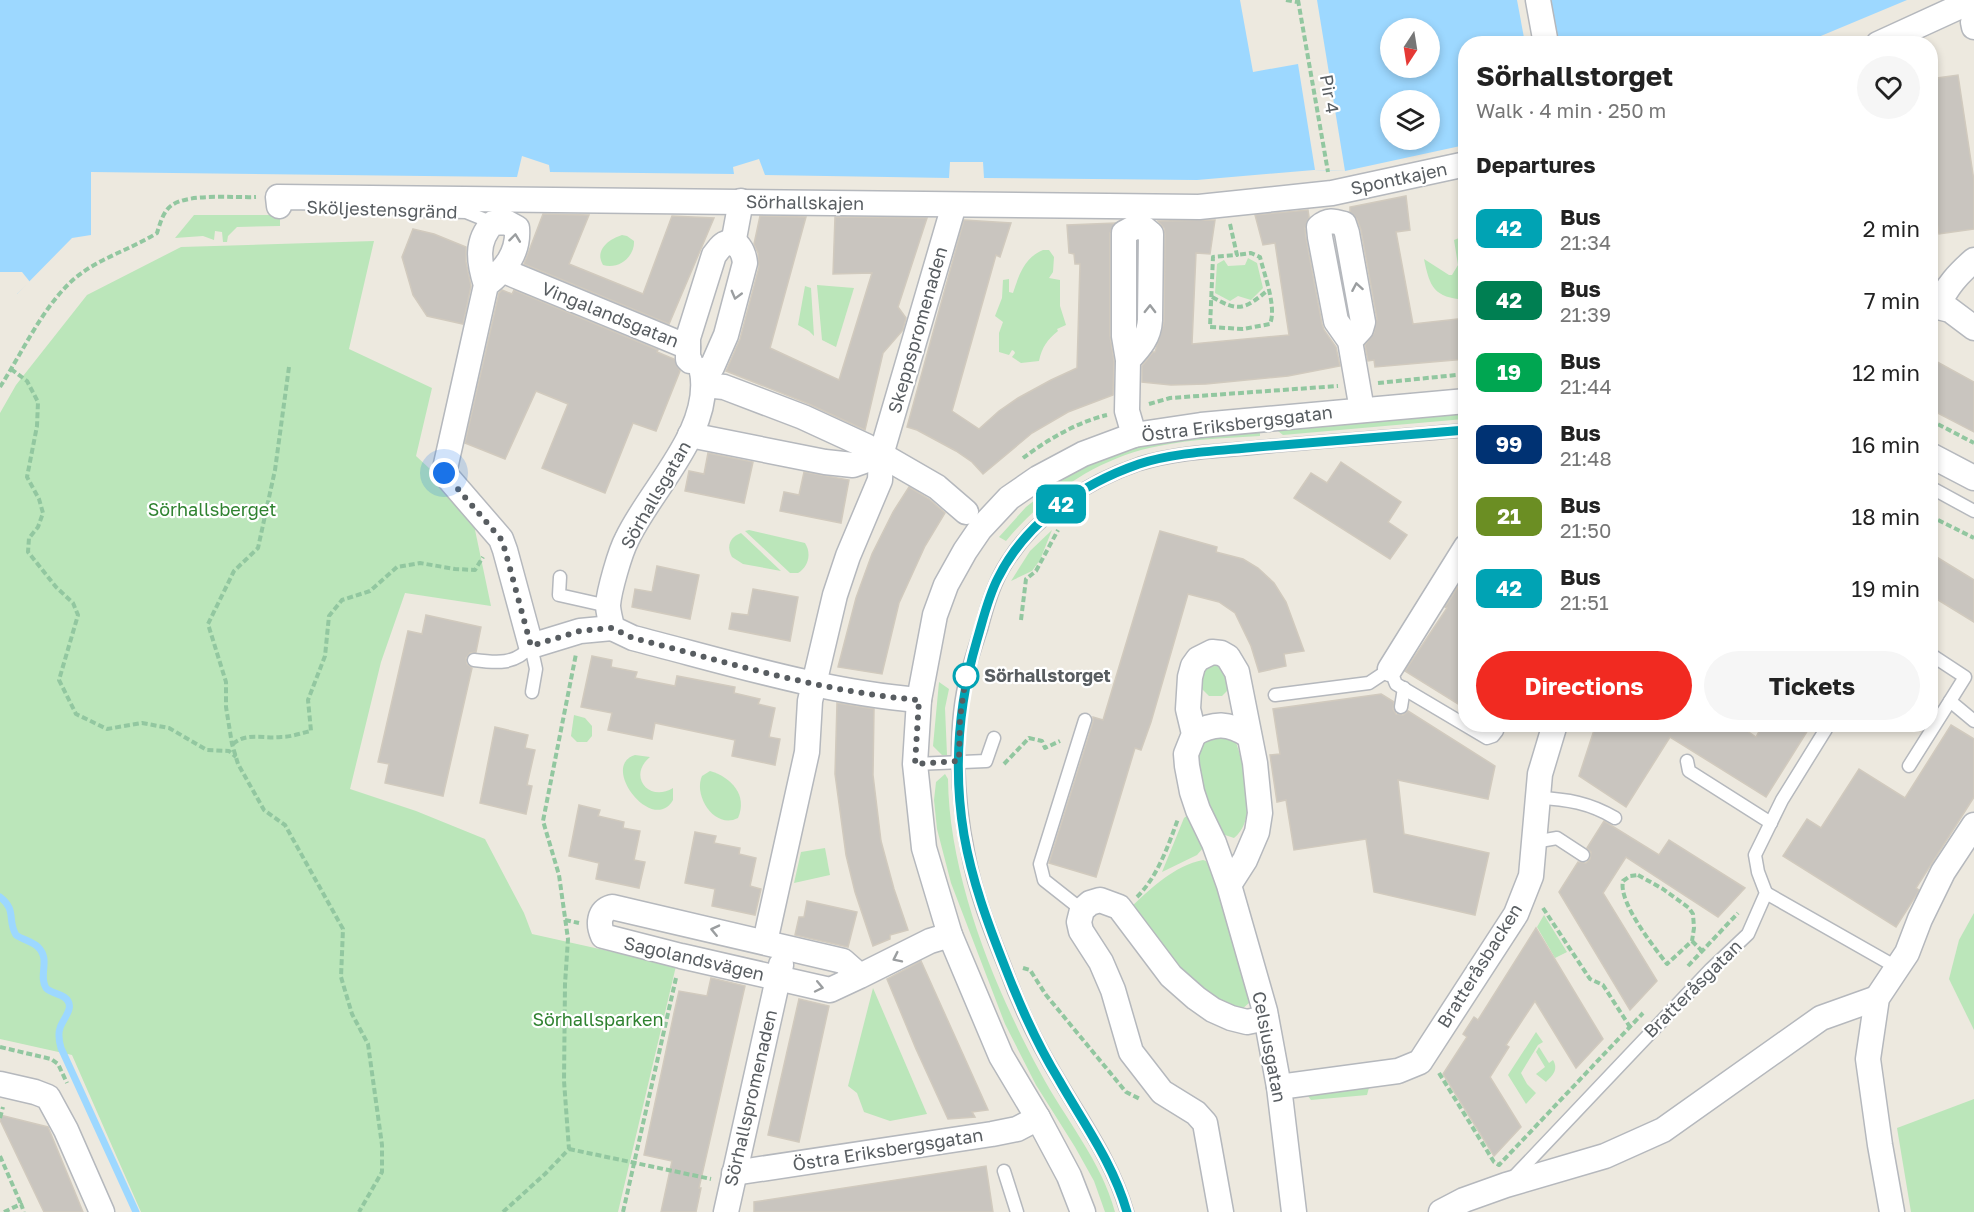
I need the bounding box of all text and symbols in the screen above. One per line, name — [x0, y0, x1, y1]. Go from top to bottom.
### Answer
north arrow — [1380, 18, 1440, 78]
map controls — [1380, 18, 1440, 150]
button: heart — [1857, 56, 1920, 119]
text: Sörhallstorget — [1476, 59, 1673, 92]
street label: Pir 4 — [1316, 73, 1344, 115]
button: layers — [1380, 90, 1440, 150]
text: Walk · 4 min · 250 m — [1476, 98, 1666, 122]
text: Departures — [1476, 151, 1595, 178]
street label: Spontkajen — [1349, 157, 1449, 199]
street label: Sörhallskajen — [746, 190, 864, 214]
street label: Sköljestensgränd — [306, 195, 458, 223]
text: Bus — [1560, 203, 1601, 230]
text: 42 — [1496, 215, 1522, 241]
text: 2 min — [1863, 215, 1920, 242]
text: 21:34 — [1560, 230, 1611, 254]
one-way arrow — [509, 233, 521, 243]
street label: Skeppspromenaden — [883, 244, 951, 416]
text: Bus — [1560, 275, 1601, 302]
street label: Vingalandsgatan — [538, 276, 682, 352]
one-way arrow — [1351, 283, 1363, 292]
text: 42 — [1496, 287, 1522, 313]
text: 7 min — [1864, 287, 1920, 314]
one-way arrow — [731, 290, 744, 300]
text: 21:39 — [1560, 302, 1611, 326]
one-way arrow — [1144, 305, 1157, 314]
text: Bus — [1560, 347, 1601, 374]
text: 19 — [1497, 359, 1521, 385]
text: 12 min — [1852, 359, 1920, 386]
text: 21:44 — [1560, 374, 1612, 398]
street label: Östra Eriksbergsgatan — [1140, 400, 1334, 446]
text: Bus — [1560, 419, 1601, 446]
text: 99 — [1496, 431, 1522, 457]
text: 16 min — [1852, 431, 1920, 458]
street label: Sörhallsgatan — [615, 437, 695, 552]
text: 21:48 — [1560, 446, 1612, 470]
your location — [429, 458, 459, 488]
line badge: 42 — [1034, 484, 1088, 524]
text: 42 — [1048, 491, 1074, 517]
text: Bus — [1560, 491, 1601, 518]
park label: Sörhallsberget — [148, 498, 276, 520]
text: 21 — [1497, 503, 1521, 529]
text: 18 min — [1852, 503, 1920, 530]
text: 21:50 — [1560, 518, 1611, 542]
text: Bus — [1560, 563, 1601, 590]
text: 42 — [1496, 575, 1522, 601]
text: 19 min — [1852, 575, 1920, 602]
text: 21:51 — [1560, 590, 1609, 614]
button: Directions — [1476, 651, 1692, 720]
button: Tickets — [1704, 651, 1920, 720]
marker: Sörhallstorget — [953, 663, 979, 689]
place label: Sörhallstorget — [984, 664, 1111, 686]
street label: Bratteråsbacken — [1432, 899, 1526, 1032]
one-way arrow — [710, 925, 720, 938]
street label: Sagolandsvägen — [622, 931, 767, 985]
street label: Bratteråsgatan — [1639, 935, 1746, 1042]
one-way arrow — [892, 950, 903, 962]
one-way arrow — [813, 980, 823, 993]
street label: Celsiusgatan — [1248, 989, 1292, 1104]
street label: Sörhallspromenaden — [719, 1007, 781, 1188]
park label: Sörhallsparken — [532, 1008, 664, 1030]
street label: Östra Eriksbergsgatan — [791, 1123, 985, 1175]

